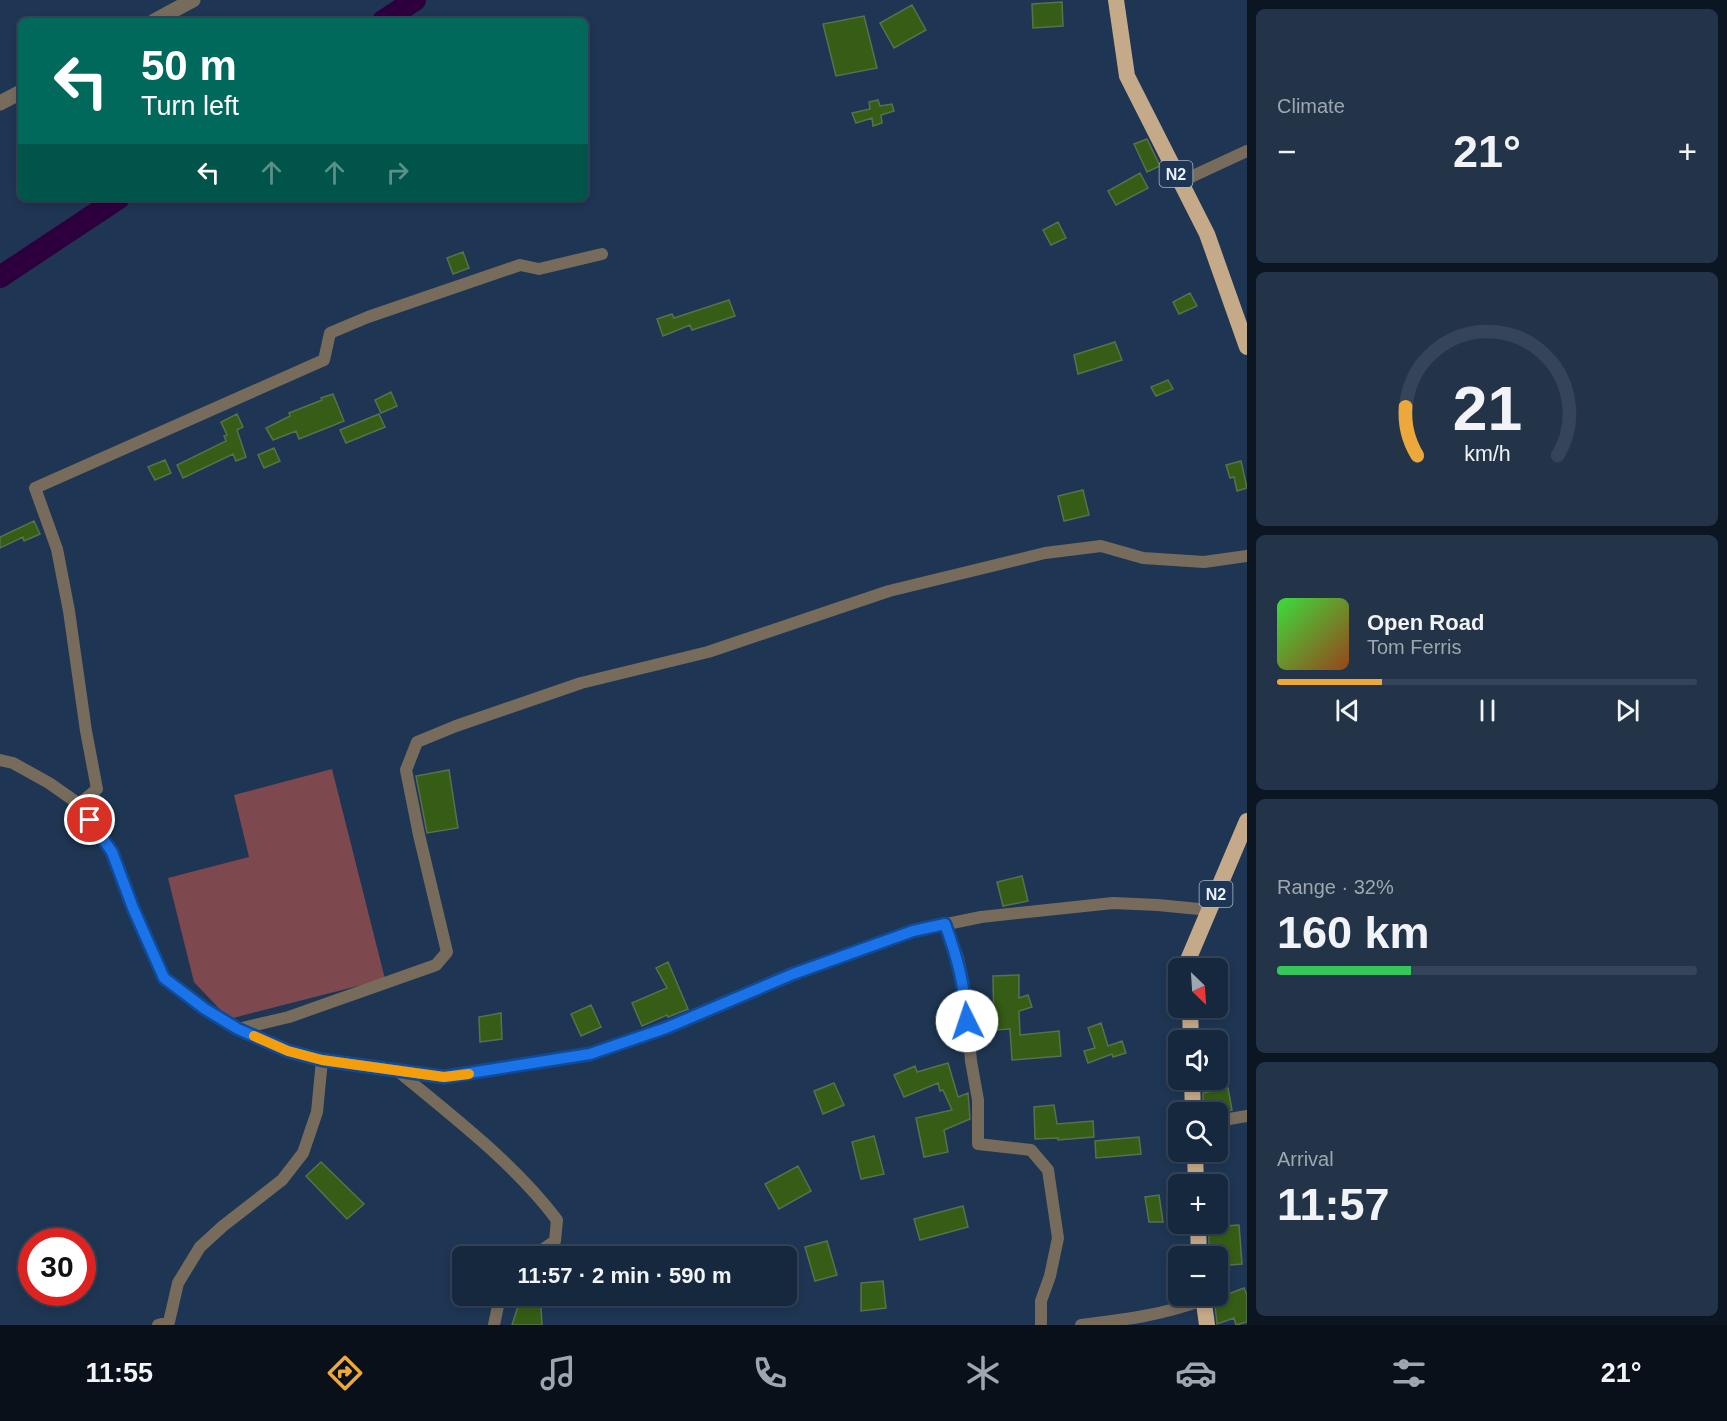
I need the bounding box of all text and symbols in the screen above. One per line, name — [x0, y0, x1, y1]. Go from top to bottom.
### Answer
icon: left — [42, 42, 120, 120]
text: 50 m — [141, 42, 237, 89]
text: Turn left — [141, 91, 239, 121]
text: Climate — [1277, 95, 1345, 117]
text: 21° — [1453, 126, 1521, 177]
text: − — [1277, 133, 1296, 170]
text: + — [1678, 133, 1697, 170]
icon: left — [192, 156, 225, 189]
icon: ahead — [255, 156, 288, 189]
icon: ahead — [318, 156, 351, 189]
icon: right — [381, 156, 414, 189]
road number: N2 — [1160, 161, 1192, 187]
text: 21 — [1452, 374, 1522, 443]
text: km/h — [1464, 443, 1510, 467]
text: Open Road — [1367, 610, 1484, 635]
text: Tom Ferris — [1367, 636, 1461, 658]
icon: previous — [1331, 694, 1364, 727]
icon: pause — [1471, 694, 1504, 727]
icon: next — [1611, 694, 1644, 727]
pin — [64, 794, 115, 845]
icon: arrive — [73, 803, 106, 836]
text: Range · 32% — [1277, 876, 1394, 898]
road number: N2 — [1200, 881, 1232, 907]
text: 160 km — [1277, 907, 1430, 958]
north arrow — [1168, 958, 1228, 1018]
map controls — [1168, 958, 1228, 1306]
position arrow — [935, 989, 999, 1053]
button: sound — [1168, 1030, 1228, 1090]
button: search — [1168, 1102, 1228, 1162]
text: Arrival — [1277, 1148, 1334, 1170]
button: + — [1168, 1174, 1228, 1234]
text: 11:57 — [1277, 1179, 1390, 1230]
speed limit sign: 30 — [18, 1228, 96, 1306]
button: − — [1168, 1246, 1228, 1306]
text: 11:57 · 2 min · 590 m — [518, 1263, 732, 1288]
icon: directions — [324, 1352, 366, 1394]
icon: music — [537, 1352, 579, 1394]
icon: phone — [749, 1352, 791, 1394]
icon: climate — [962, 1352, 1004, 1394]
icon: car — [1175, 1352, 1217, 1394]
icon: filters — [1388, 1352, 1430, 1394]
text: 11:55 — [85, 1358, 153, 1388]
text: 21° — [1601, 1358, 1642, 1388]

